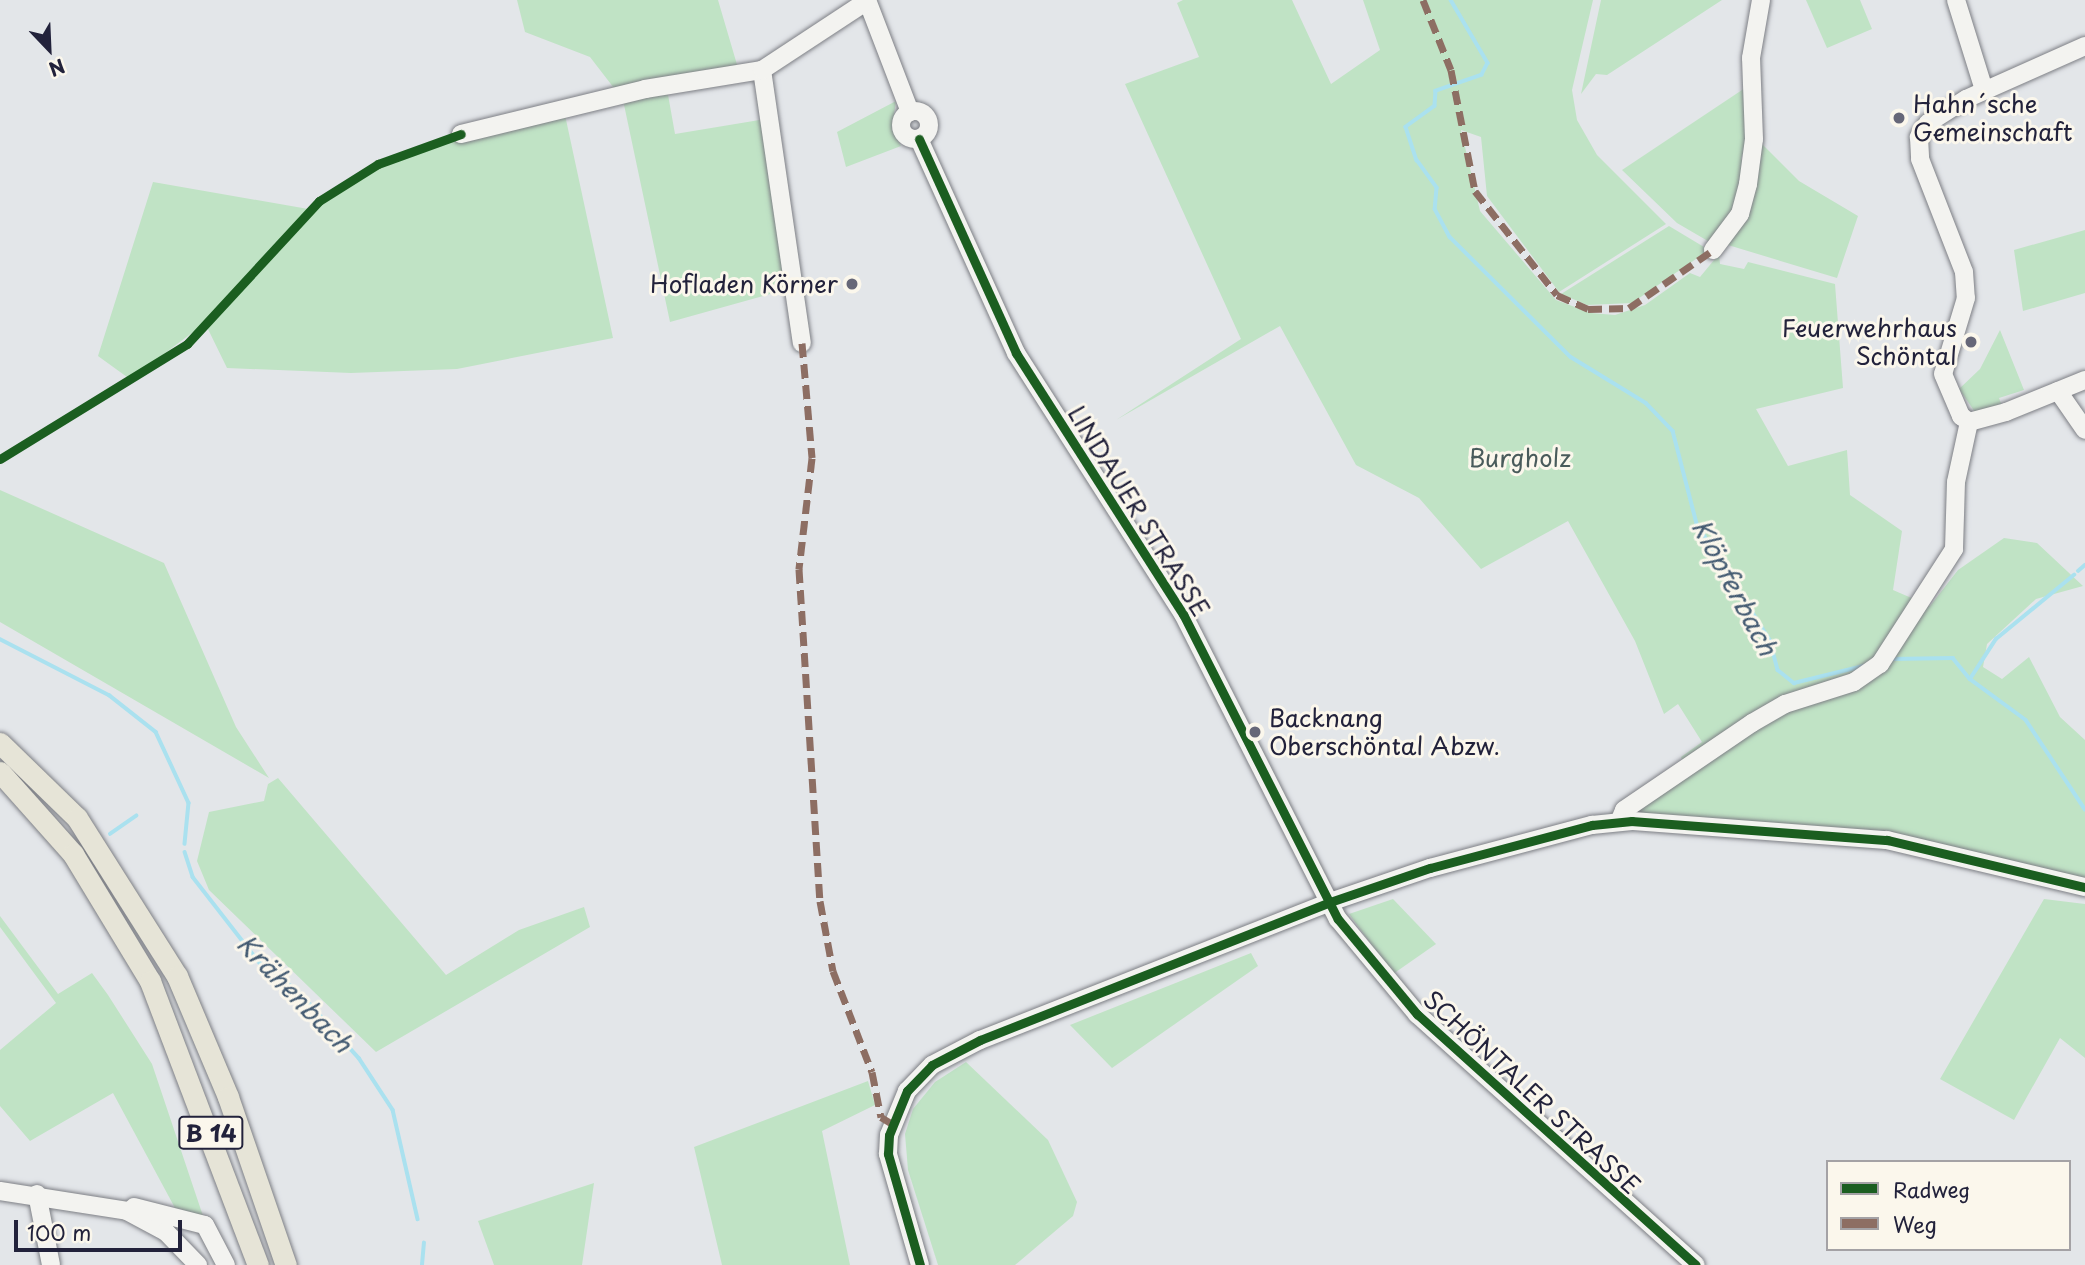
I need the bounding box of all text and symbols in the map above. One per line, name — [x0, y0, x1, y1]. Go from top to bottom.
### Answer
north arrow — [14, 14, 84, 84]
text: N — [45, 53, 70, 84]
place label: Hahn´sche Gemeinschaft — [1913, 90, 2073, 146]
marker: Hahn´sche Gemeinschaft — [1891, 110, 1907, 126]
place label: Hofladen Körner — [649, 270, 838, 298]
marker: Hofladen Körner — [844, 276, 860, 292]
place label: Feuerwehrhaus Schöntal — [1782, 314, 1957, 370]
marker: Feuerwehrhaus Schöntal — [1963, 334, 1979, 350]
street label: LINDAUER STRASSE — [1061, 399, 1217, 623]
park label: Burgholz — [1469, 444, 1571, 472]
water label: Klöpferbach — [1686, 514, 1784, 660]
place label: Backnang Oberschöntal Abzw. — [1269, 704, 1501, 760]
marker: Backnang Oberschöntal Abzw. — [1247, 724, 1263, 740]
water label: Krähenbach — [231, 928, 359, 1058]
street label: SCHÖNTALER STRASSE — [1416, 983, 1648, 1201]
road number: B 14 — [178, 1114, 244, 1152]
legend — [1826, 1160, 2071, 1251]
text: Radweg — [1893, 1173, 1970, 1205]
scale bar — [18, 1206, 186, 1250]
text: Weg — [1893, 1208, 1937, 1240]
text: 100 m — [27, 1216, 91, 1248]

